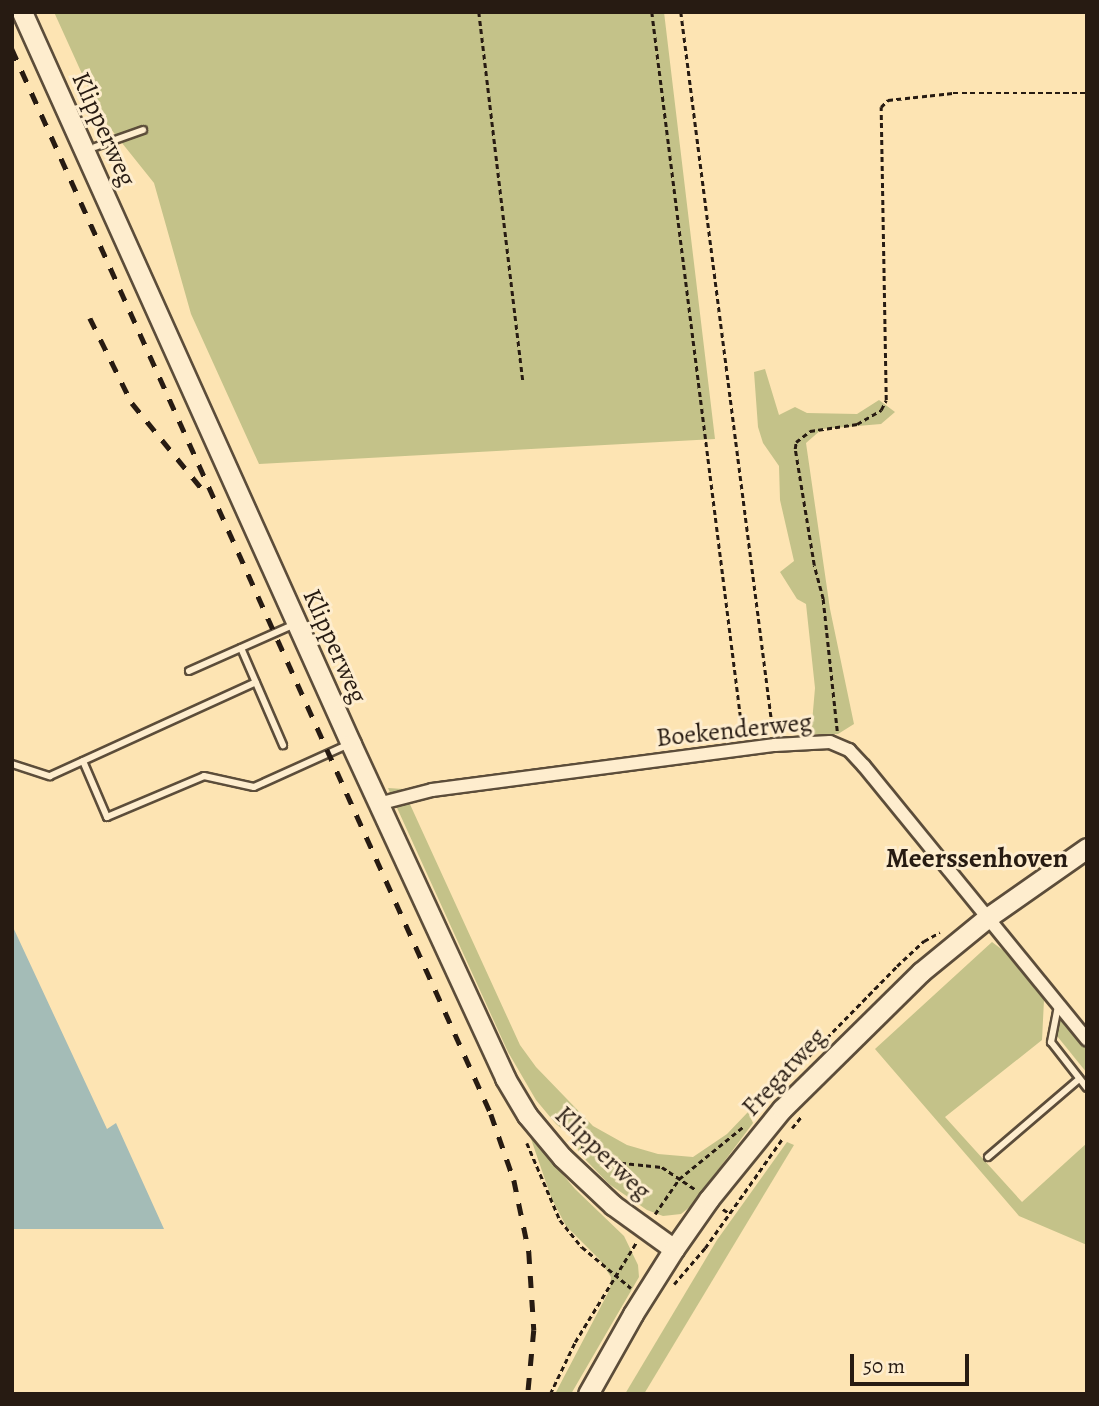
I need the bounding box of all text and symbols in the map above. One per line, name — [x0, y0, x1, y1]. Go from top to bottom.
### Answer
street label: Klipperweg — [65, 67, 143, 191]
street label: Klipperweg — [296, 584, 374, 708]
street label: Boekenderweg — [655, 706, 813, 754]
district label: Meerssenhoven — [886, 841, 1068, 875]
street label: Fregatweg — [735, 1021, 833, 1123]
street label: Klipperweg — [548, 1099, 658, 1207]
scale bar — [854, 1340, 973, 1384]
text: 50 m — [863, 1352, 905, 1380]

